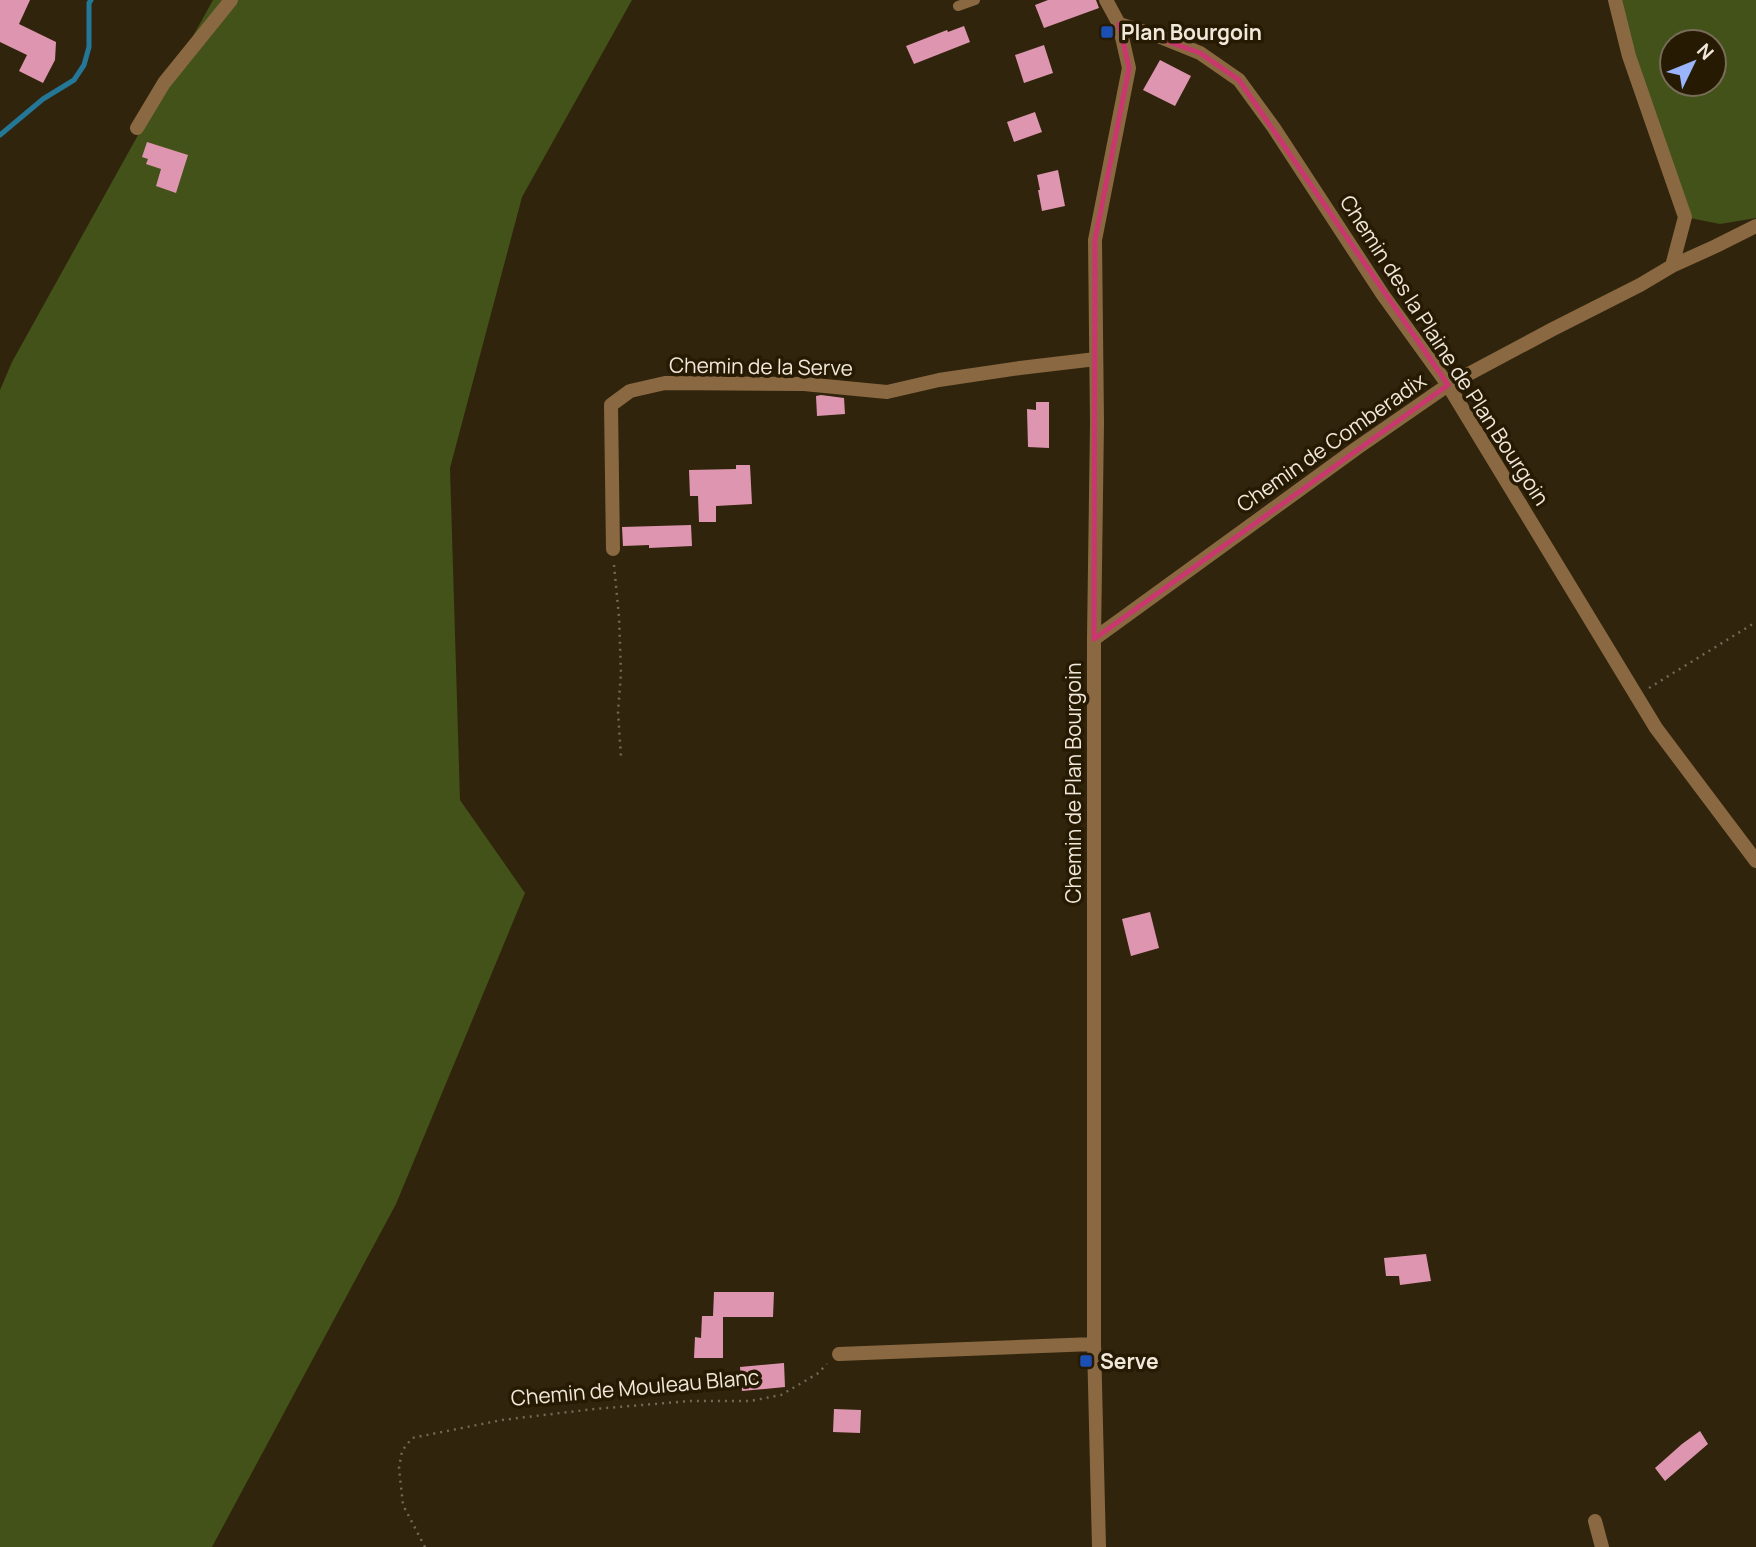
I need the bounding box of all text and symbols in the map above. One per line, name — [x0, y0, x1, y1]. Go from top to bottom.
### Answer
place label: Plan Bourgoin — [1121, 18, 1262, 46]
marker: Plan Bourgoin — [1099, 24, 1115, 40]
north arrow — [1658, 28, 1728, 98]
text: N — [1691, 38, 1720, 65]
street label: Chemin des la Plaine de Plan Bourgoin — [1334, 189, 1556, 511]
street label: Chemin de la Serve — [669, 350, 853, 382]
street label: Chemin de Comberadix — [1231, 366, 1431, 518]
street label: Chemin de Plan Bourgoin — [1059, 663, 1087, 903]
place label: Serve — [1100, 1347, 1159, 1375]
marker: Serve — [1078, 1353, 1094, 1369]
street label: Chemin de Mouleau Blanc — [510, 1362, 760, 1412]

